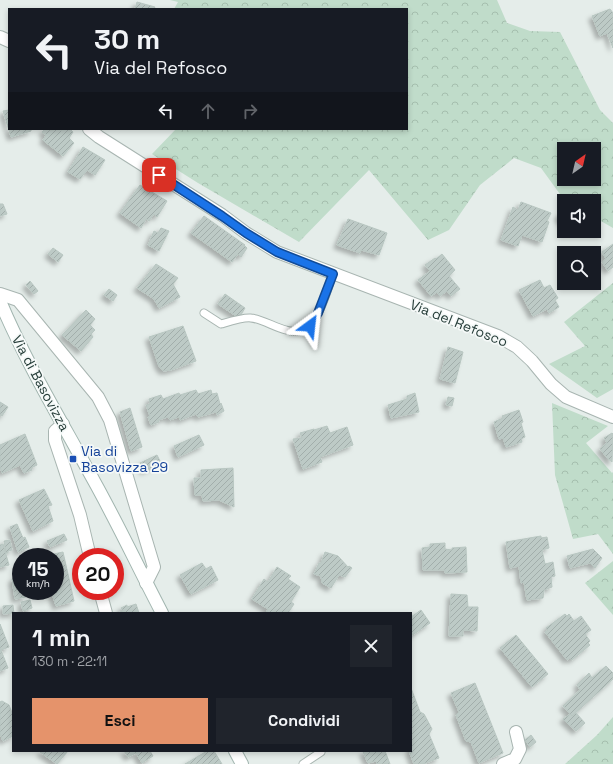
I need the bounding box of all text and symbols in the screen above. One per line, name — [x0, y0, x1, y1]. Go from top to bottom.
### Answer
text: 30 m — [94, 21, 160, 57]
icon: left — [28, 24, 80, 76]
text: Via del Refosco — [94, 56, 228, 79]
icon: left — [155, 100, 177, 122]
icon: ahead — [197, 100, 219, 122]
icon: right — [239, 100, 261, 122]
north arrow — [557, 142, 601, 186]
map controls — [557, 142, 601, 290]
pin — [142, 158, 176, 192]
icon: arrive — [148, 164, 170, 186]
button: sound — [557, 194, 601, 238]
button: search — [557, 246, 601, 290]
street label: Via del Refosco — [407, 295, 511, 351]
position arrow — [289, 305, 331, 347]
street label: Via di Basovizza — [8, 332, 74, 434]
place label: Via di Basovizza 29 — [81, 442, 168, 476]
marker: Via di Basovizza 29 — [68, 454, 78, 464]
speed limit sign: 20 — [72, 548, 124, 600]
text: 15 — [27, 556, 49, 582]
text: km/h — [26, 577, 50, 590]
text: 1 min — [32, 622, 91, 653]
button: close — [350, 625, 392, 667]
text: 130 m · 22:11 — [32, 653, 107, 670]
button: Esci — [32, 698, 208, 744]
button: Condividi — [216, 698, 392, 744]

